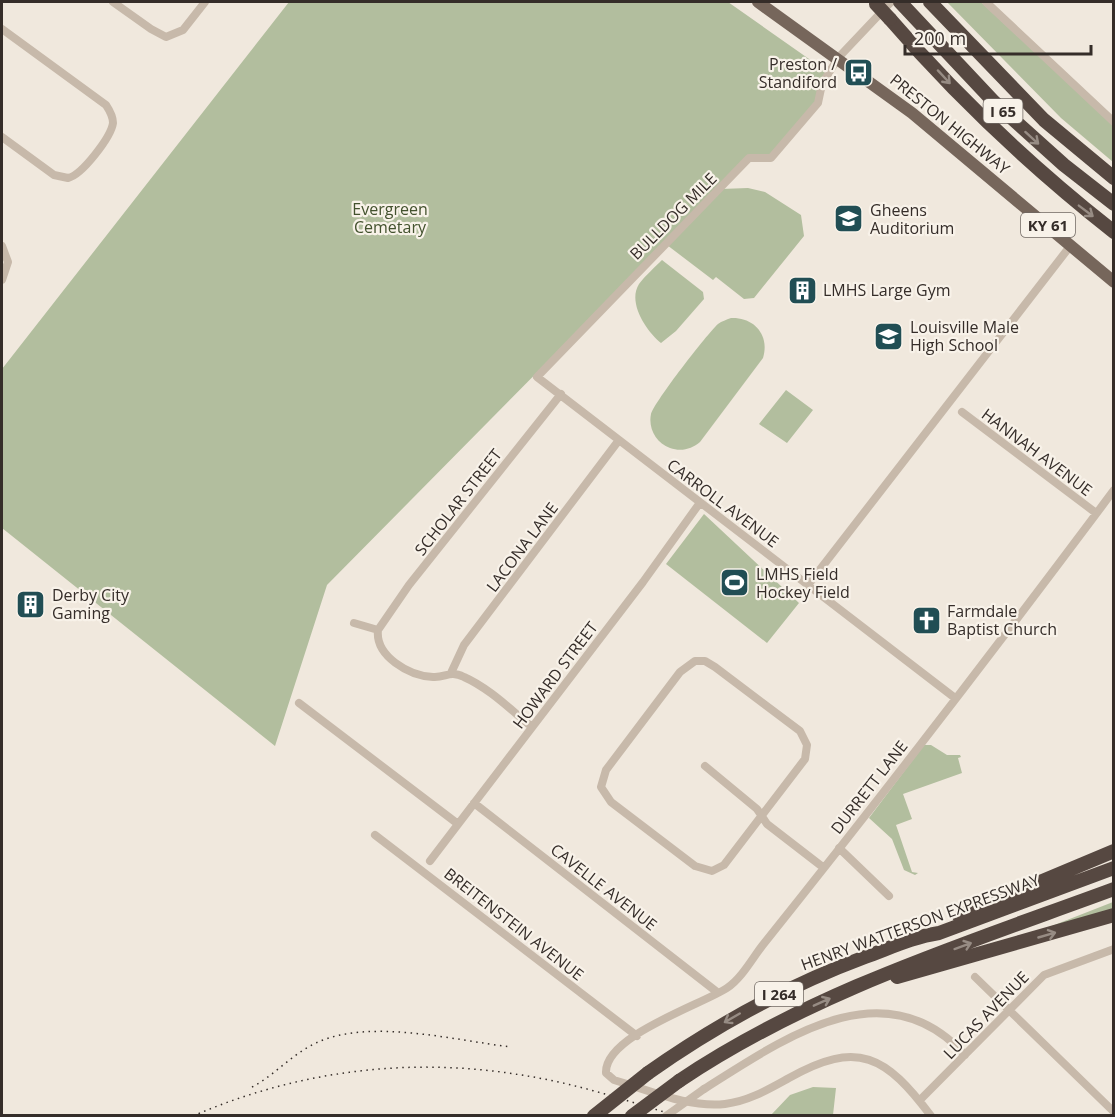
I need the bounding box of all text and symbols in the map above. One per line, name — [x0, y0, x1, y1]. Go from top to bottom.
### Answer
scale bar — [905, 18, 1091, 56]
text: 200 m — [914, 26, 966, 50]
place label: Preston / Standiford — [759, 53, 837, 93]
bus stop icon: Preston / Standiford — [842, 57, 874, 89]
street label: PRESTON HIGHWAY — [886, 69, 1015, 179]
one-way arrow — [936, 70, 951, 85]
road number: I 65 — [984, 99, 1022, 123]
one-way arrow — [1025, 131, 1040, 145]
street label: BULLDOG MILE — [625, 168, 721, 264]
park label: Evergreen Cemetary — [352, 198, 428, 238]
place label: Gheens Auditorium — [870, 199, 954, 239]
school or university icon: Gheens Auditorium — [833, 203, 865, 235]
one-way arrow — [1077, 204, 1093, 217]
road number: KY 61 — [1021, 213, 1075, 237]
building icon: LMHS Large Gym — [786, 274, 818, 306]
place label: LMHS Large Gym — [823, 279, 951, 301]
place label: Louisville Male High School — [910, 316, 1019, 356]
school or university icon: Louisville Male High School — [873, 320, 905, 352]
street label: HANNAH AVENUE — [977, 403, 1097, 501]
street label: SCHOLAR STREET — [409, 444, 507, 560]
street label: CARROLL AVENUE — [663, 454, 783, 552]
street label: LACONA LANE — [481, 498, 563, 596]
place label: LMHS Field Hockey Field — [756, 563, 850, 603]
sports icon: LMHS Field Hockey Field — [719, 567, 751, 599]
place label: Derby City Gaming — [52, 584, 130, 624]
building icon: Derby City Gaming — [15, 588, 47, 620]
place label: Farmdale Baptist Church — [947, 600, 1057, 640]
church icon: Farmdale Baptist Church — [910, 604, 942, 636]
street label: HOWARD STREET — [507, 617, 603, 733]
street label: DURRETT LANE — [826, 736, 912, 838]
street label: CAVELLE AVENUE — [546, 838, 662, 936]
street label: BREITENSTEIN AVENUE — [440, 863, 588, 985]
street label: HENRY WATTERSON EXPRESSWAY — [798, 868, 1042, 975]
one-way arrow — [1037, 928, 1056, 940]
one-way arrow — [953, 939, 971, 950]
street label: LUCAS AVENUE — [938, 966, 1034, 1064]
road number: I 264 — [755, 982, 803, 1006]
one-way arrow — [812, 995, 830, 1007]
one-way arrow — [724, 1013, 741, 1025]

